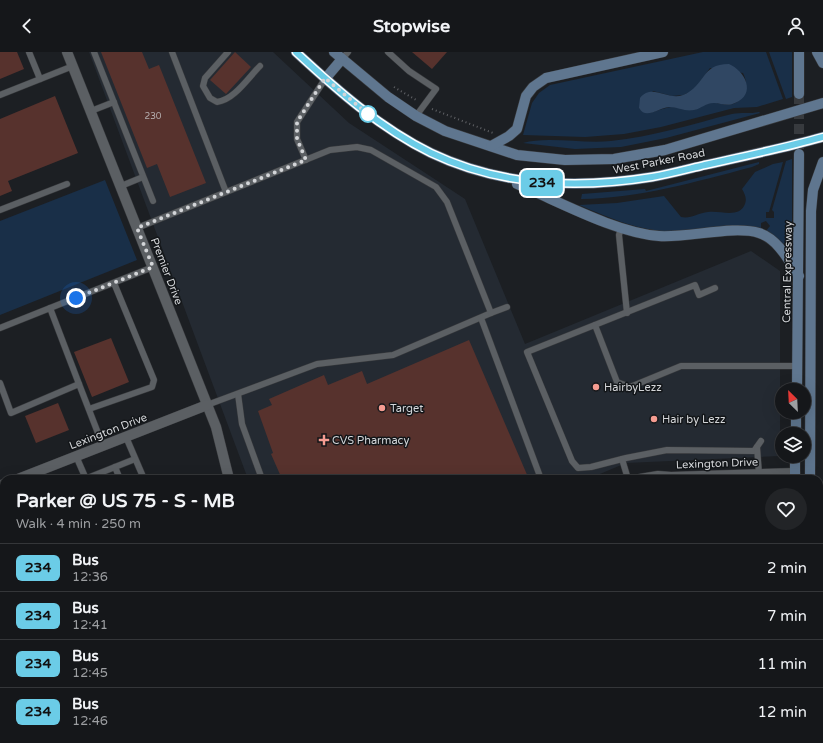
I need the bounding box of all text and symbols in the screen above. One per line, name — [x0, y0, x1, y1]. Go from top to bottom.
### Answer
icon: back — [16, 15, 38, 37]
text: Stopwise — [373, 15, 450, 37]
icon: person — [785, 15, 807, 37]
unlabelled marker — [359, 105, 377, 123]
house number: 230 — [145, 111, 162, 122]
street label: West Parker Road — [612, 146, 706, 177]
line badge: 234 — [519, 170, 565, 196]
text: 234 — [529, 174, 555, 191]
street label: Central Expressway — [780, 221, 795, 323]
street label: Premier Drive — [148, 236, 185, 307]
your location — [66, 288, 86, 308]
place label: HairbyLezz — [604, 381, 662, 394]
marker: HairbyLezz — [591, 382, 601, 392]
north arrow — [775, 383, 811, 419]
map controls — [775, 383, 811, 463]
place label: Target — [390, 402, 423, 415]
marker: Target — [377, 403, 387, 413]
street label: Lexington Drive — [67, 411, 149, 452]
place label: Hair by Lezz — [662, 413, 726, 426]
marker: Hair by Lezz — [649, 414, 659, 424]
button: layers — [775, 427, 811, 463]
place label: CVS Pharmacy — [332, 434, 409, 447]
marker: CVS Pharmacy — [319, 435, 329, 445]
street label: Lexington Drive — [676, 456, 758, 471]
button: heart — [765, 488, 807, 530]
text: Parker @ US 75 - S - MB — [16, 490, 235, 512]
text: Walk · 4 min · 250 m — [16, 516, 141, 532]
text: Bus — [72, 551, 99, 569]
text: 234 — [25, 559, 51, 576]
text: 2 min — [767, 559, 807, 577]
text: 12:36 — [72, 569, 108, 585]
text: Bus — [72, 599, 99, 617]
text: 234 — [25, 607, 51, 624]
text: 7 min — [767, 607, 807, 625]
text: 12:41 — [72, 617, 108, 633]
text: Bus — [72, 647, 99, 665]
text: 234 — [25, 655, 51, 672]
text: 11 min — [758, 655, 807, 673]
text: 12:45 — [72, 665, 108, 681]
text: Bus — [72, 695, 99, 713]
text: 234 — [25, 703, 51, 720]
text: 12 min — [758, 703, 807, 721]
text: 12:46 — [72, 713, 108, 729]

